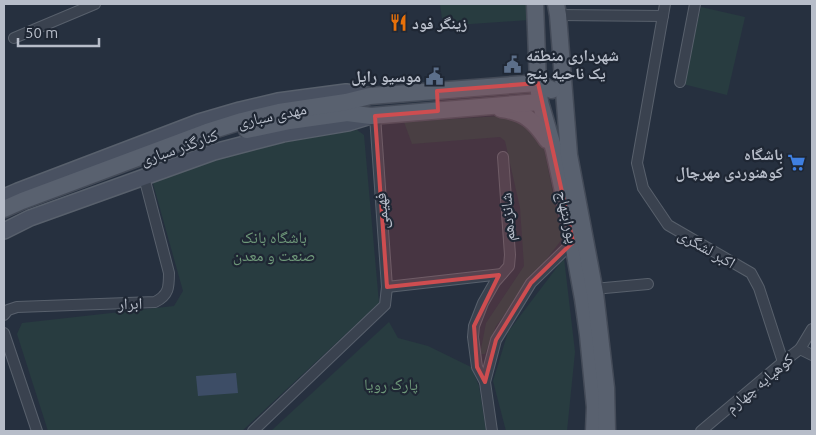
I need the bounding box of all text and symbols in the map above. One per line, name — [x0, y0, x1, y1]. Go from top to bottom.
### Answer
restaurant icon: زینگر فود — [388, 13, 408, 33]
place label: زینگر فود — [412, 14, 467, 32]
scale bar — [18, 15, 99, 47]
text: 50 m — [25, 24, 58, 41]
place label: شهرداری منطقه یک ناحیه پنج — [526, 46, 619, 84]
public building icon: شهرداری منطقه یک ناحیه پنج — [502, 54, 522, 74]
public building icon: موسیو راپل — [425, 66, 445, 86]
place label: موسیو راپل — [351, 67, 421, 86]
street label: مهدی سباری — [236, 99, 308, 133]
street label: کنارگذر سباری — [138, 125, 221, 171]
place label: باشگاه کوهنوردی مهرچال — [675, 145, 783, 182]
supermarket icon: باشگاه کوهنوردی مهرچال — [787, 153, 807, 173]
street label: پورابتهاج — [552, 189, 582, 246]
street label: فهیمی — [371, 192, 393, 230]
street label: شانزدهم — [496, 192, 520, 242]
street label: اکبر لشگری — [674, 224, 739, 273]
park label: باشگاه بانک صنعت و معدن — [233, 228, 315, 266]
street label: ابرار — [116, 294, 143, 313]
street label: کوهپایه چهارم — [722, 349, 798, 418]
park label: پارک رویا — [364, 375, 418, 394]

